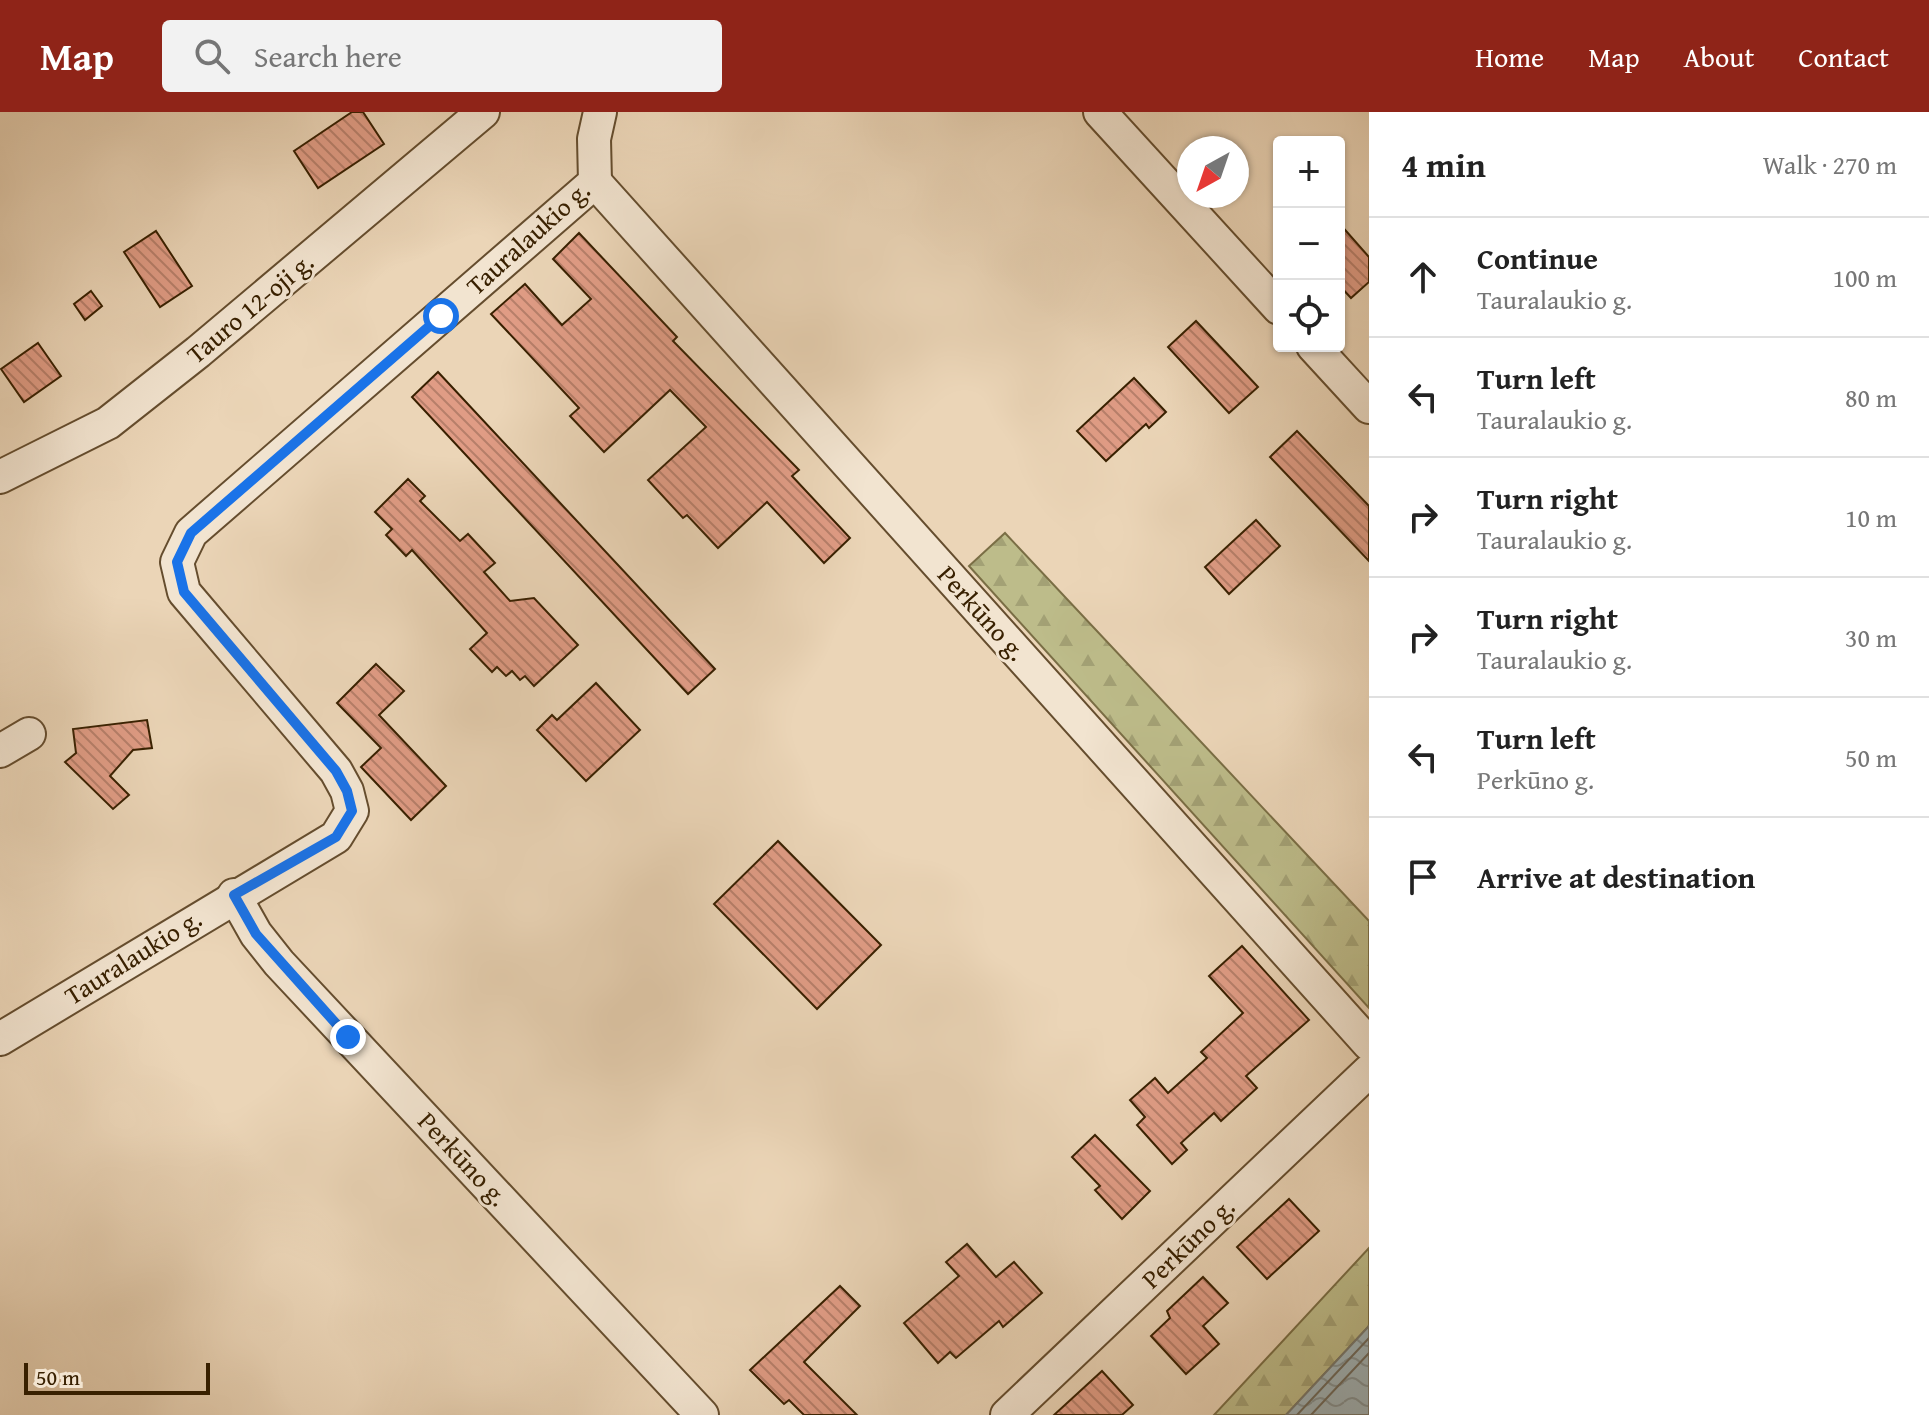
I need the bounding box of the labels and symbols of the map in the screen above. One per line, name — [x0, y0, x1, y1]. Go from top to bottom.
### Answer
north arrow — [1177, 136, 1249, 208]
street label: Tauralaukio g. — [457, 171, 598, 304]
street label: Tauro 12-oji g. — [178, 243, 322, 373]
route start — [423, 298, 459, 334]
street label: Perkūno g. — [929, 556, 1036, 669]
street label: Tauralaukio g. — [57, 899, 209, 1014]
route end — [330, 1019, 366, 1055]
street label: Perkūno g. — [409, 1103, 518, 1215]
street label: Perkūno g. — [1132, 1188, 1243, 1297]
scale bar — [24, 1359, 210, 1395]

